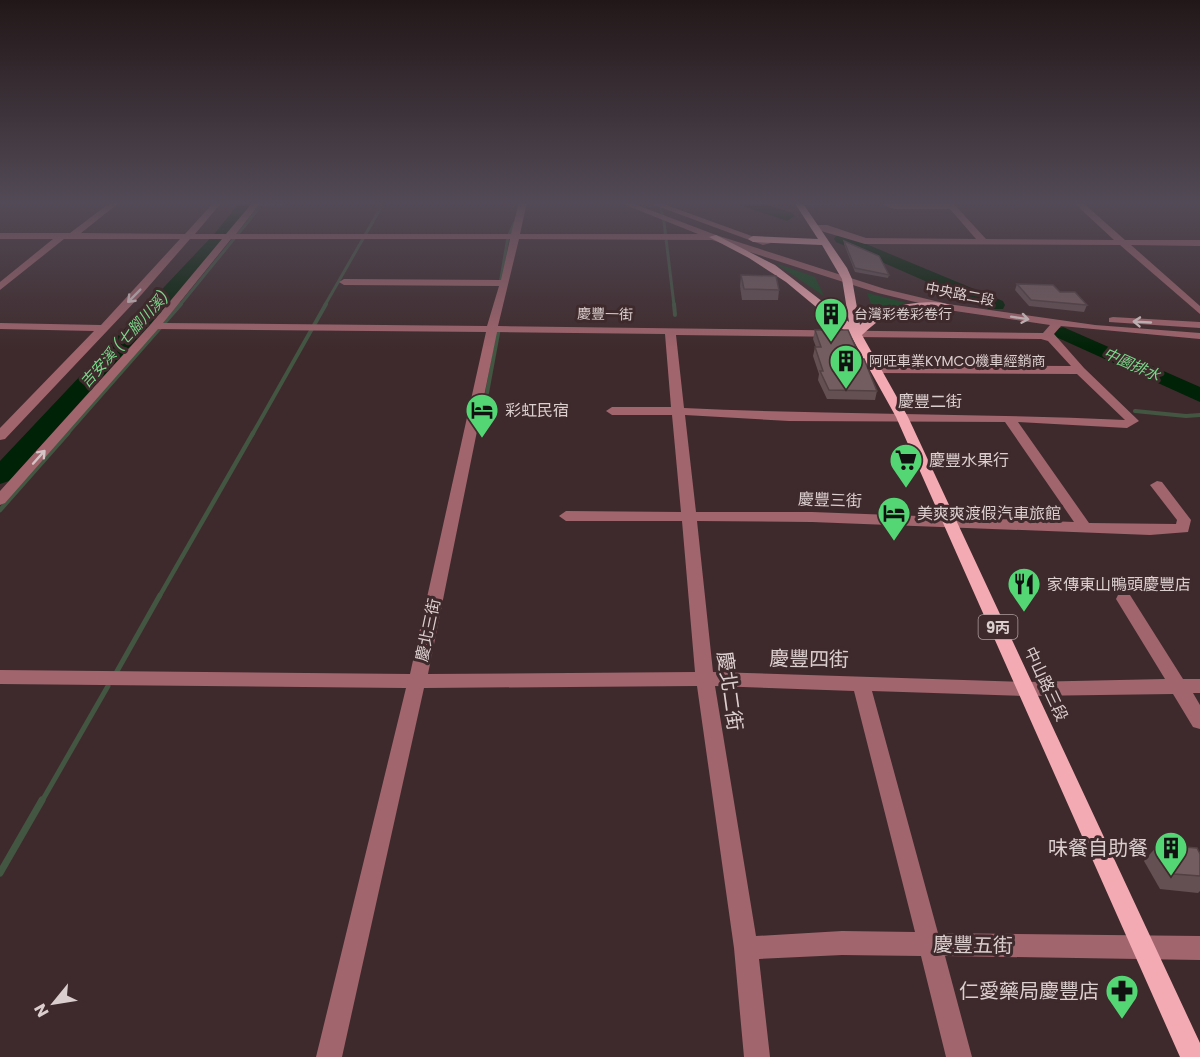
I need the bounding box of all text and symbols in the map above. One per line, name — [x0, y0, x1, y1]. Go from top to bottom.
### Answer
street label: 中央路二段 — [924, 278, 996, 310]
water label: 吉安溪 (七腳川溪) — [75, 286, 173, 392]
one-way arrow — [126, 289, 141, 304]
building icon: 台灣彩卷彩卷行 — [813, 296, 849, 343]
street label: 慶豐一街 — [577, 304, 633, 324]
place label: 台灣彩卷彩卷行 — [854, 304, 952, 324]
one-way arrow — [1009, 313, 1029, 324]
one-way arrow — [1132, 317, 1152, 328]
water label: 中園排水 — [1100, 342, 1165, 386]
building icon: 阿旺車業KYMCO機車經銷商 — [828, 343, 864, 390]
place label: 阿旺車業KYMCO機車經銷商 — [869, 351, 1045, 371]
street label: 慶豐二街 — [898, 390, 962, 413]
hotel icon: 彩虹民宿 — [464, 392, 500, 439]
place label: 彩虹民宿 — [505, 399, 569, 422]
supermarket icon: 慶豐水果行 — [888, 442, 924, 489]
place label: 慶豐水果行 — [929, 449, 1009, 472]
one-way arrow — [32, 450, 46, 465]
street label: 慶豐三街 — [798, 487, 862, 513]
hotel icon: 美爽爽渡假汽車旅館 — [876, 495, 912, 542]
place label: 美爽爽渡假汽車旅館 — [917, 502, 1061, 525]
restaurant icon: 家傳東山鴨頭慶豐店 — [1006, 566, 1042, 613]
place label: 家傳東山鴨頭慶豐店 — [1047, 573, 1191, 596]
street label: 慶北三街 — [410, 596, 446, 664]
road number: 9丙 — [978, 615, 1018, 639]
street label: 中山路三段 — [1019, 643, 1073, 725]
street label: 慶豐四街 — [769, 644, 849, 674]
street label: 慶北二街 — [711, 649, 749, 733]
building icon: 味餐自助餐 — [1153, 830, 1189, 877]
place label: 味餐自助餐 — [1048, 834, 1148, 862]
street label: 慶豐五街 — [933, 930, 1013, 960]
north arrow — [24, 973, 84, 1033]
pharmacy icon: 仁愛藥局慶豐店 — [1104, 973, 1140, 1020]
place label: 仁愛藥局慶豐店 — [959, 977, 1099, 1005]
text: N — [28, 999, 54, 1021]

